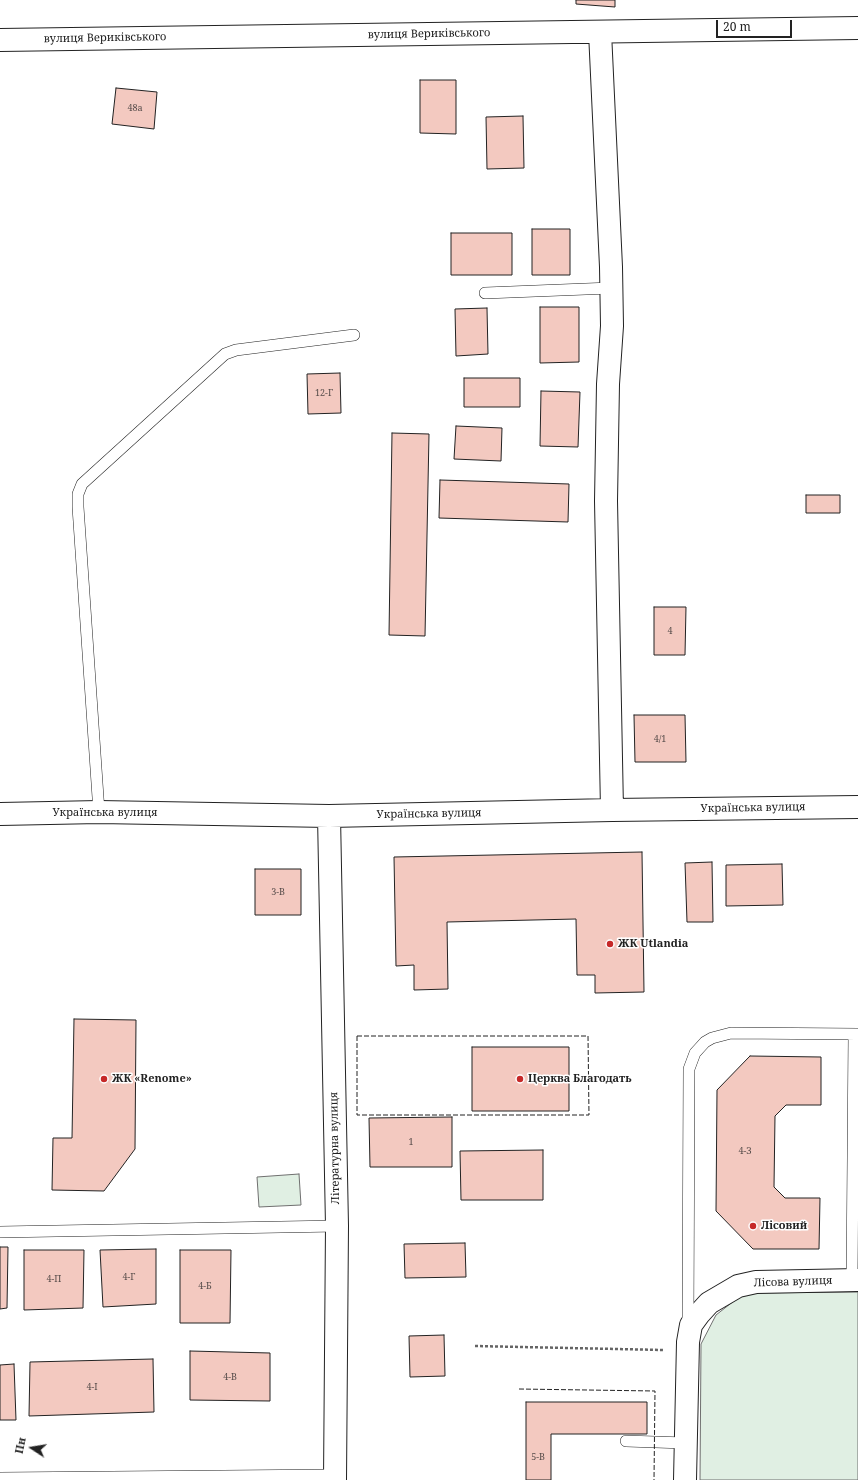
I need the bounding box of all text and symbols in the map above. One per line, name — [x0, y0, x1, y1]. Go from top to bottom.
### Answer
scale bar — [718, 12, 794, 38]
text: 20 m — [723, 18, 751, 35]
street label: вулиця Вериківського — [368, 26, 490, 42]
street label: вулиця Вериківського — [44, 30, 166, 46]
house number: 48а — [127, 103, 143, 113]
house number: 12-Г — [315, 388, 333, 398]
house number: 4 — [667, 626, 673, 636]
house number: 4/1 — [654, 734, 666, 744]
street label: Українська вулиця — [700, 800, 806, 816]
street label: Українська вулиця — [52, 806, 158, 820]
street label: Українська вулиця — [376, 806, 482, 822]
house number: 3-В — [271, 887, 285, 897]
place label: ЖК Utlandia — [618, 937, 688, 951]
marker: ЖК Utlandia — [605, 939, 615, 949]
place label: ЖК «Renome» — [112, 1072, 192, 1086]
place label: Церква Благодать — [528, 1072, 631, 1086]
marker: ЖК «Renome» — [99, 1074, 109, 1084]
marker: Церква Благодать — [515, 1074, 525, 1084]
street label: Літературна вулиця — [327, 1092, 343, 1204]
house number: 1 — [408, 1137, 414, 1147]
house number: 4-З — [738, 1146, 752, 1156]
place label: Лісовий — [761, 1219, 807, 1233]
marker: Лісовий — [748, 1221, 758, 1231]
house number: 4-Г — [123, 1272, 135, 1282]
house number: 4-П — [47, 1274, 61, 1284]
street label: Лісова вулиця — [753, 1274, 833, 1290]
house number: 4-Б — [198, 1281, 212, 1291]
house number: 4-В — [223, 1372, 237, 1382]
house number: 4-І — [86, 1382, 98, 1392]
north arrow — [12, 1428, 52, 1468]
text: Пн — [11, 1436, 29, 1455]
house number: 5-В — [531, 1452, 545, 1462]

